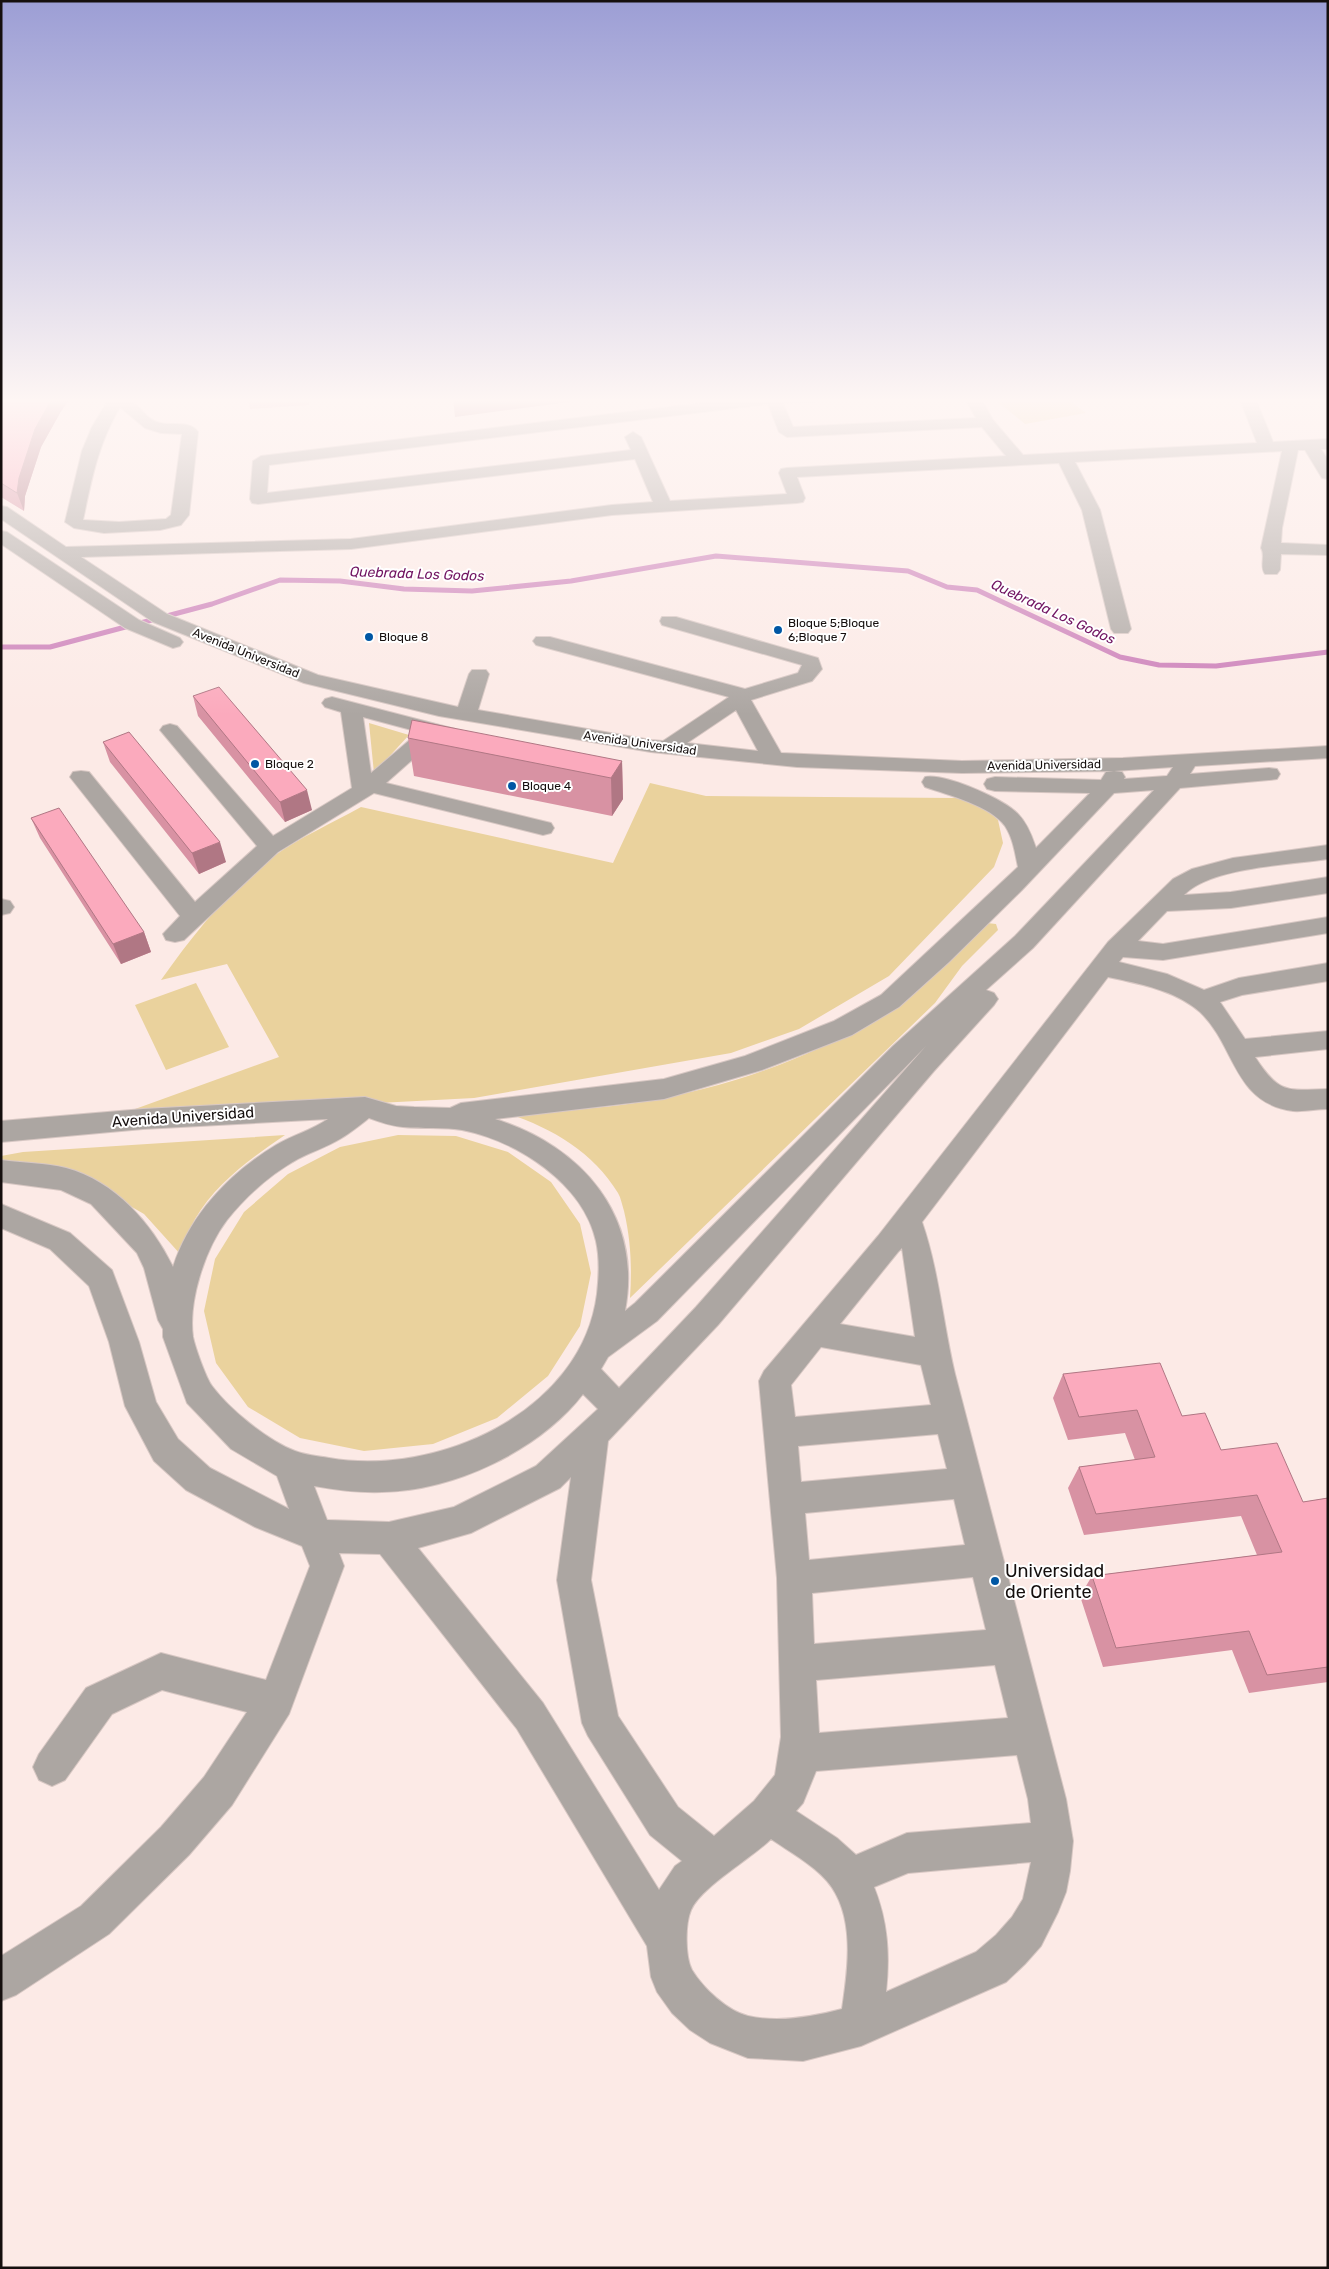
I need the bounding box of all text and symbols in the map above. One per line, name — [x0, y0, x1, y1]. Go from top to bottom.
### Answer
water label: Quebrada Los Godos — [349, 563, 485, 585]
water label: Quebrada Los Godos — [988, 576, 1118, 648]
place label: Bloque 5;Bloque 6;Bloque 7 — [788, 616, 879, 644]
marker: Bloque 5;Bloque 6;Bloque 7 — [772, 624, 784, 636]
street label: Avenida Universidad — [191, 625, 301, 681]
place label: Bloque 8 — [379, 630, 429, 644]
marker: Bloque 8 — [363, 631, 375, 643]
street label: Avenida Universidad — [583, 728, 697, 758]
place label: Bloque 2 — [265, 757, 314, 771]
street label: Avenida Universidad — [987, 757, 1101, 773]
marker: Bloque 2 — [249, 758, 261, 770]
place label: Bloque 4 — [522, 779, 572, 793]
marker: Bloque 4 — [506, 780, 518, 792]
street label: Avenida Universidad — [111, 1103, 255, 1131]
place label: Universidad de Oriente — [1005, 1560, 1104, 1603]
marker: Universidad de Oriente — [989, 1575, 1001, 1587]

